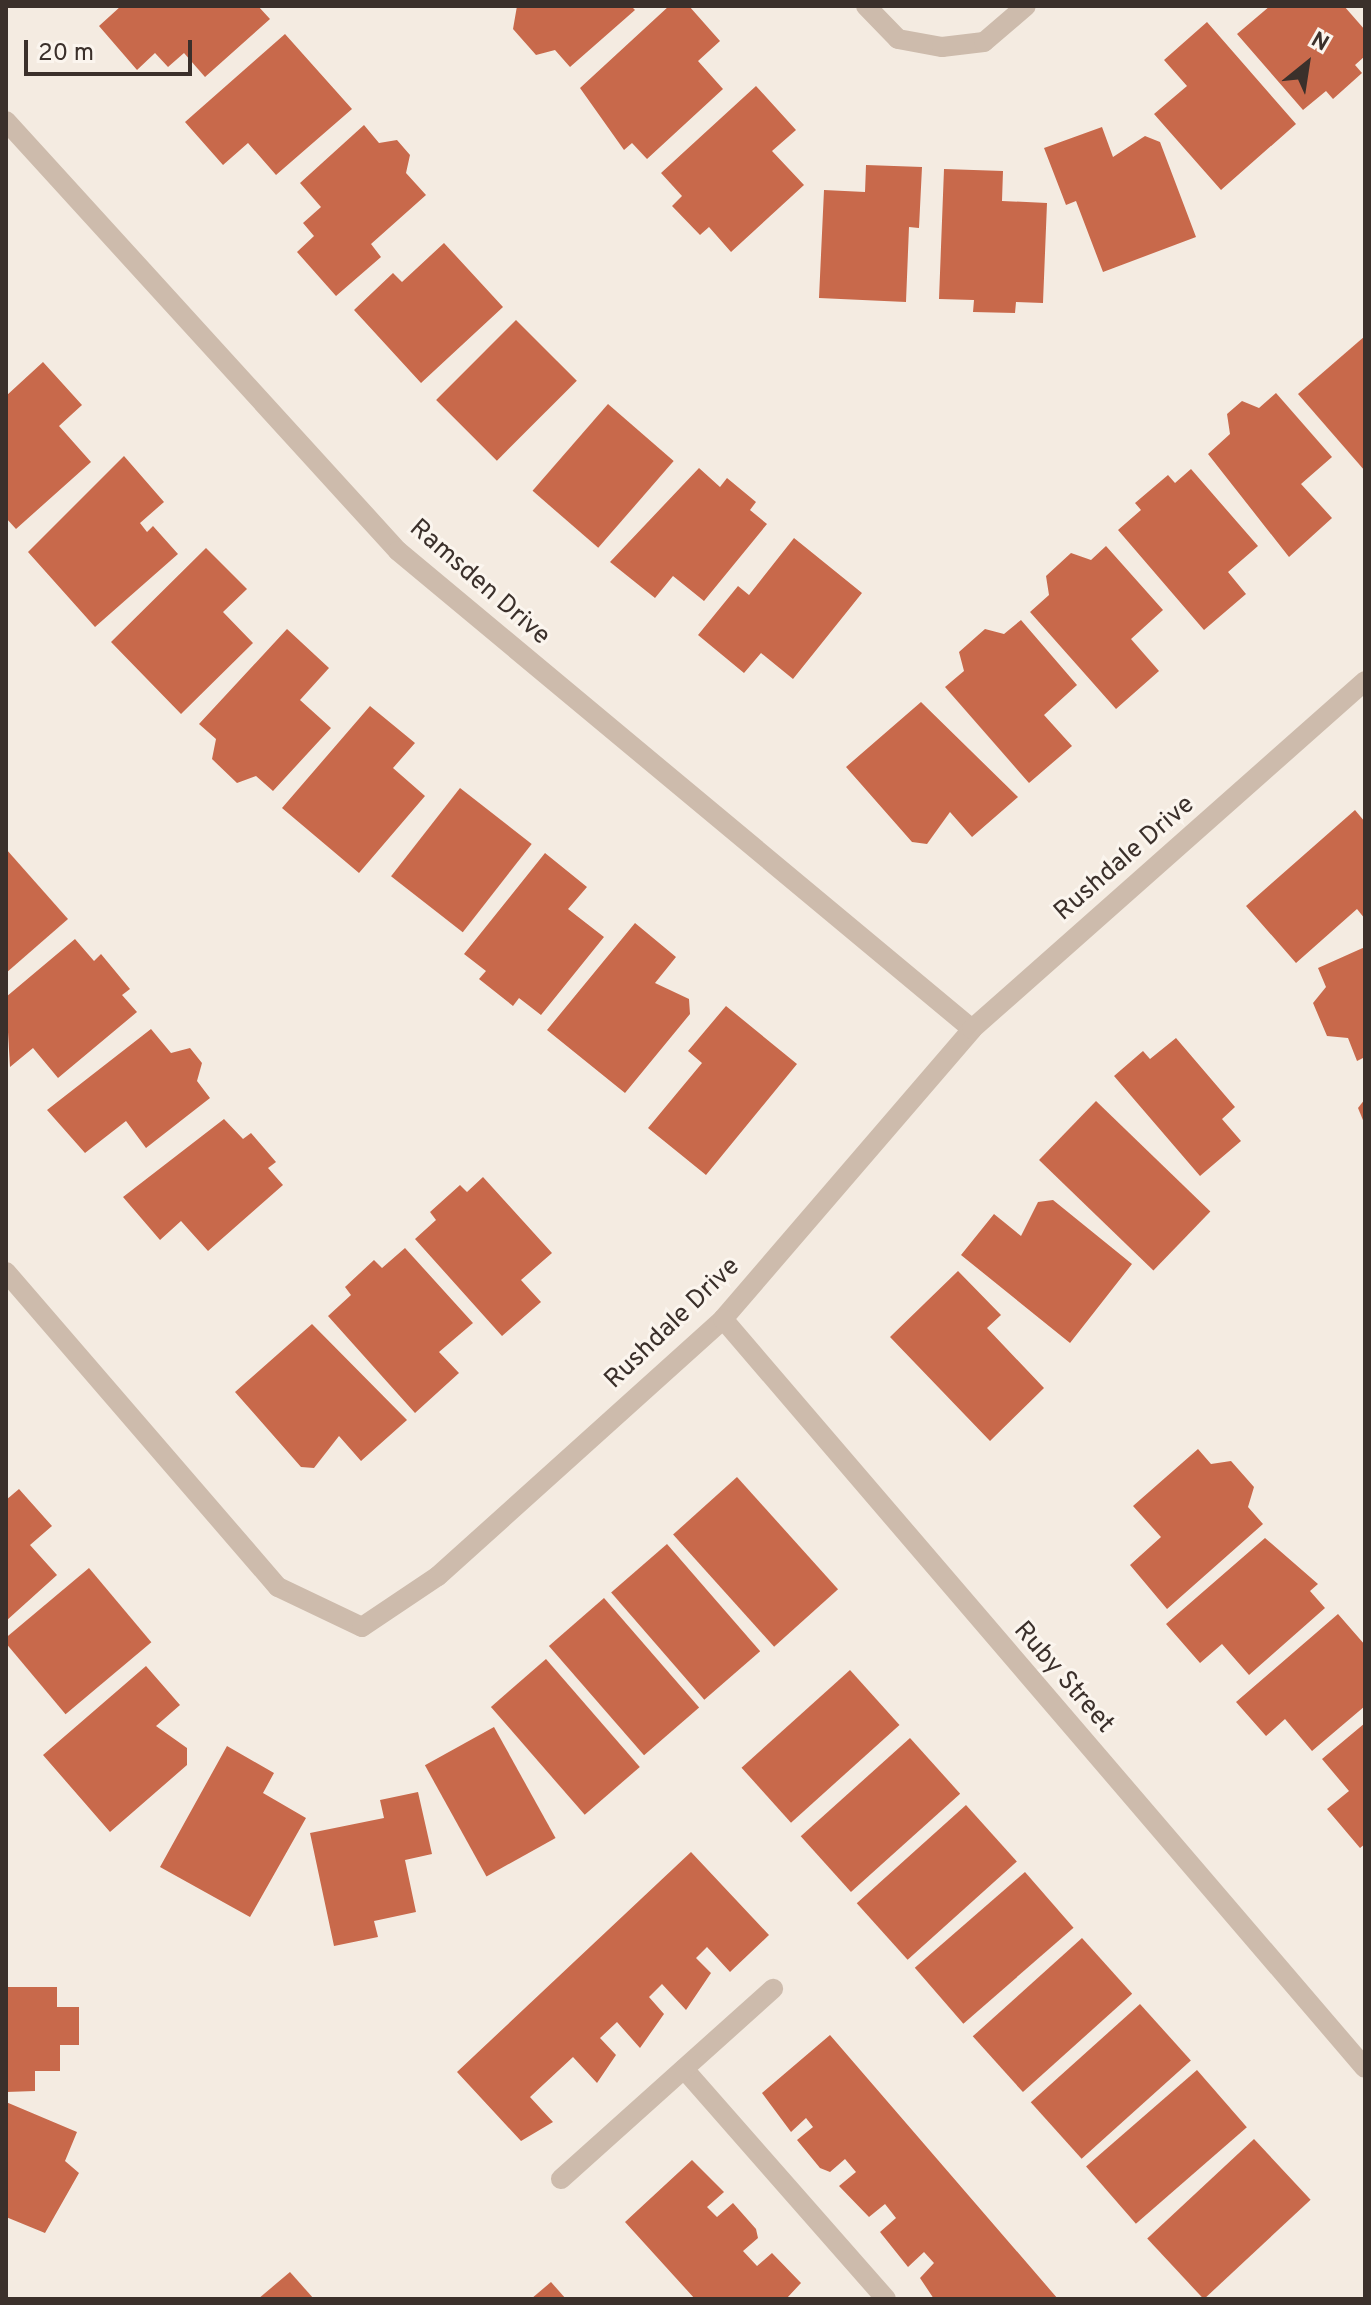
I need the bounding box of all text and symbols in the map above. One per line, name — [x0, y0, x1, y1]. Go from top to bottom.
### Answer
scale bar — [28, 24, 196, 74]
north arrow — [1267, 24, 1347, 104]
text: N — [1306, 27, 1333, 58]
text: 20 m — [38, 39, 94, 69]
street label: Ramsden Drive — [402, 513, 556, 653]
street label: Rushdale Drive — [1049, 790, 1201, 928]
street label: Rushdale Drive — [599, 1252, 747, 1396]
street label: Ruby Street — [1006, 1616, 1120, 1740]

